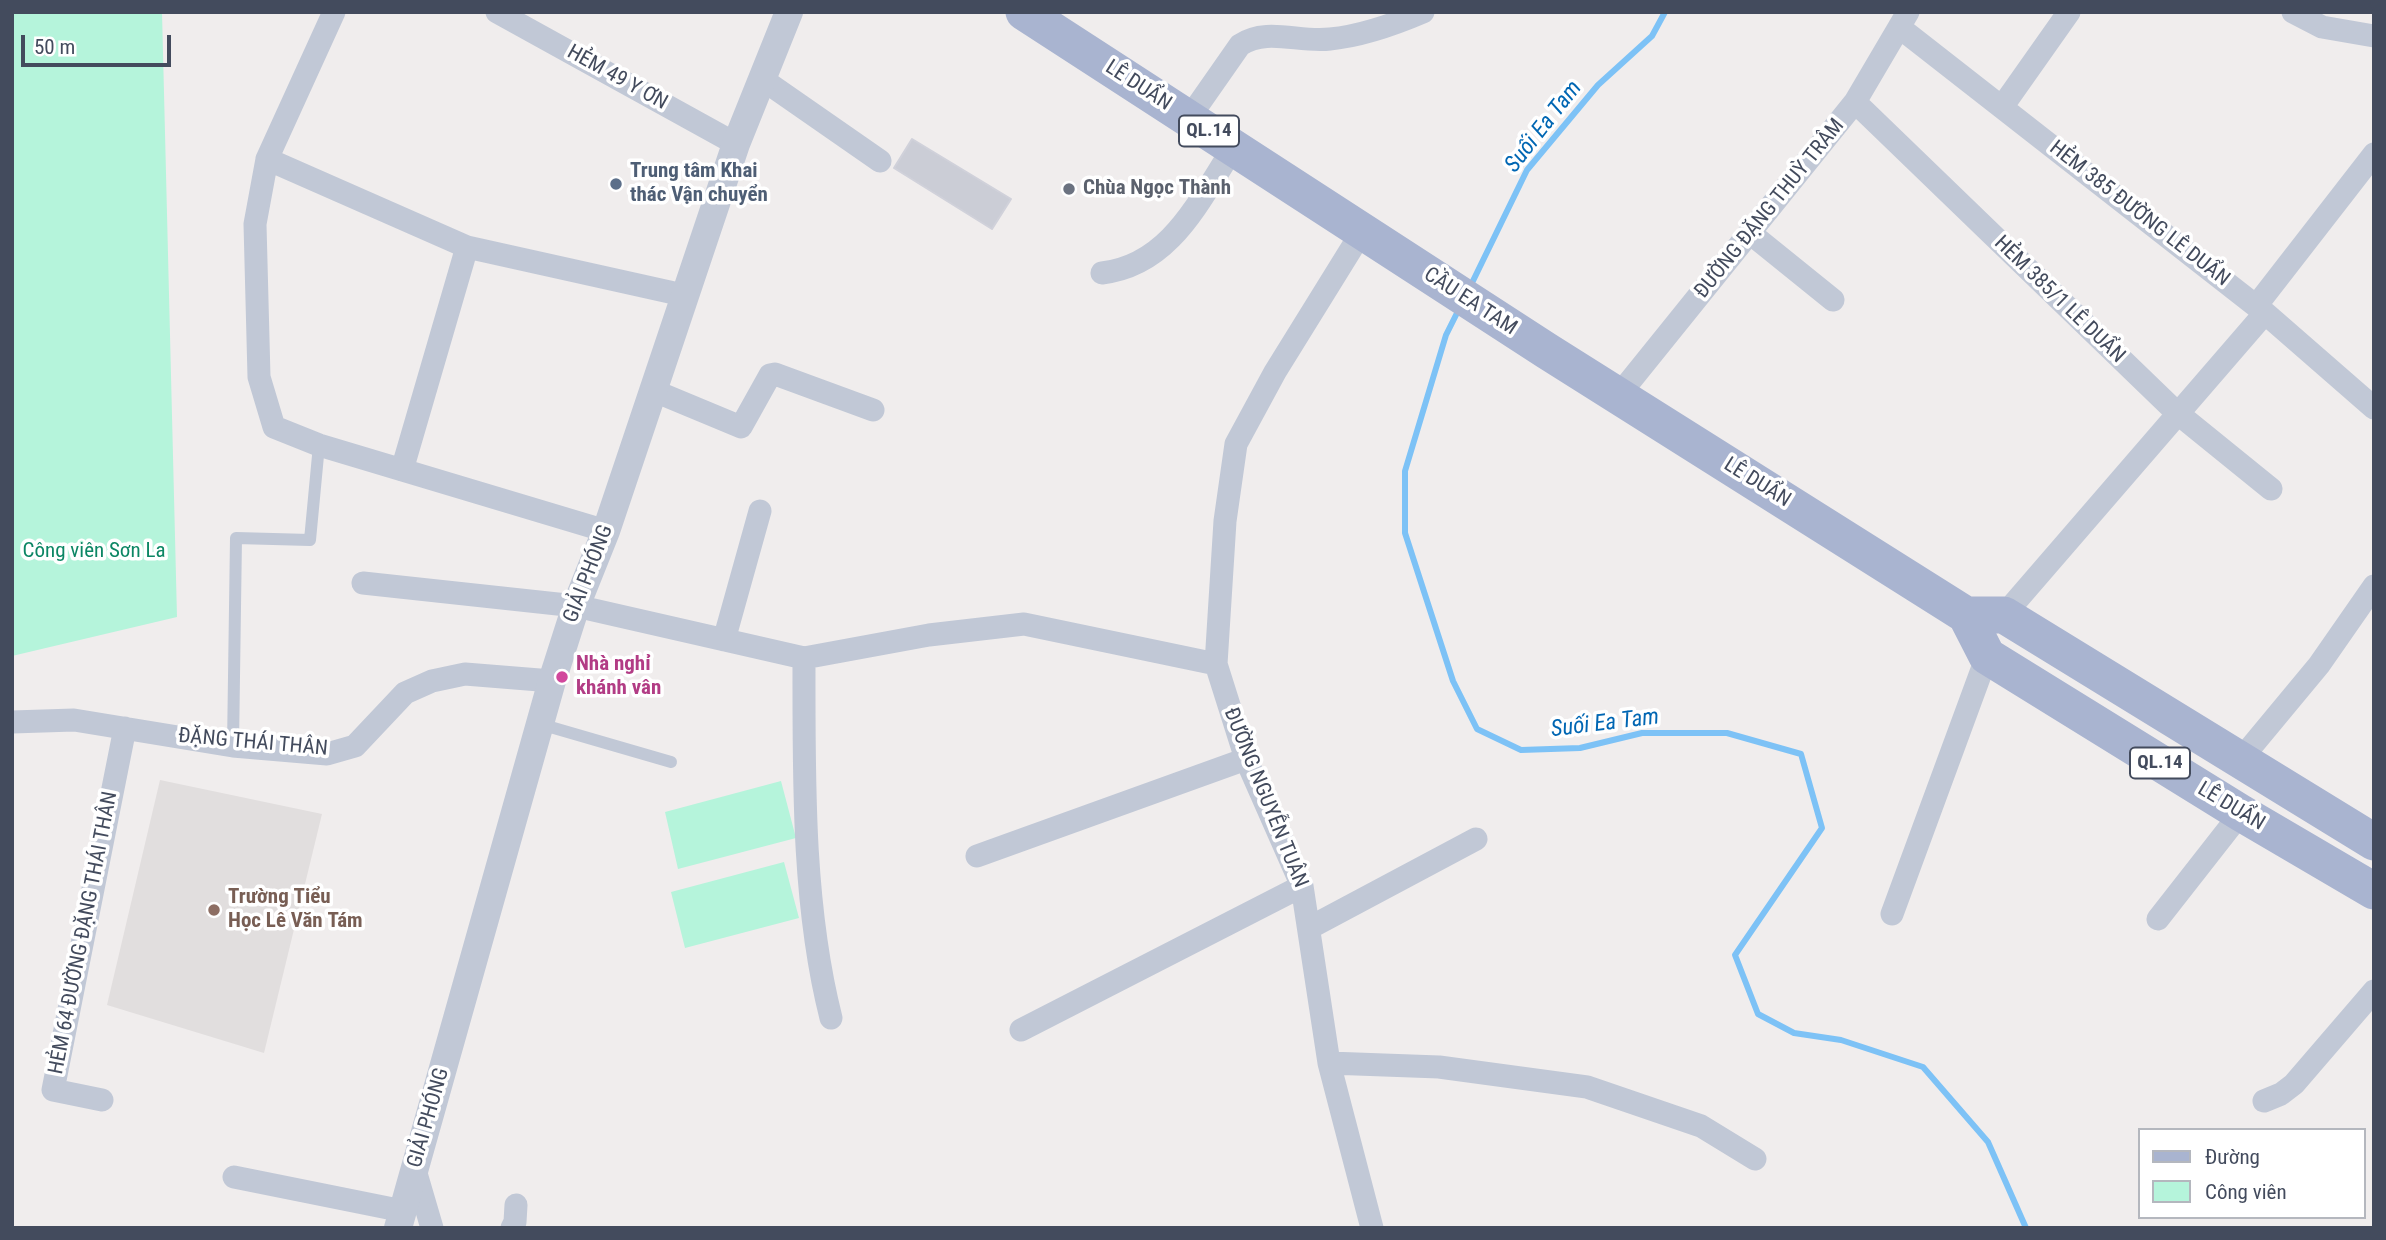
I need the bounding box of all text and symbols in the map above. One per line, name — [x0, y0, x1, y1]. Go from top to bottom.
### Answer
scale bar — [24, 21, 175, 65]
text: 50 m — [34, 35, 75, 59]
street label: HẺM 49 Y ƠN — [562, 40, 672, 116]
street label: LÊ DUẨN — [1100, 55, 1176, 117]
water label: Suối Ea Tam — [1500, 76, 1588, 178]
street label: ĐƯỜNG ĐẶNG THUỲ TRÂM — [1690, 114, 1850, 304]
road number: QL.14 — [1179, 116, 1239, 146]
street label: HẺM 385 ĐƯỜNG LÊ DUẨN — [2044, 136, 2234, 292]
place label: Trung tâm Khai thác Vận chuyển — [630, 159, 768, 209]
marker: Trung tâm Khai thác Vận chuyển — [608, 176, 624, 192]
place label: Chùa Ngọc Thành — [1083, 176, 1231, 202]
marker: Chùa Ngọc Thành — [1061, 181, 1077, 197]
street label: HẺM 385/1 LÊ DUẨN — [1988, 231, 2130, 369]
street label: CẦU EA TAM — [1419, 263, 1521, 341]
street label: LÊ DUẨN — [1719, 453, 1795, 513]
street label: GIẢI PHÓNG — [559, 522, 619, 626]
park label: Công viên Sơn La — [23, 539, 165, 565]
place label: Nhà nghỉ khánh vân — [576, 652, 661, 702]
marker: Nhà nghỉ khánh vân — [554, 669, 570, 685]
street label: ĐƯỜNG NGUYỄN TUÂN — [1217, 704, 1313, 892]
water label: Suối Ea Tam — [1549, 704, 1661, 744]
street label: ĐẶNG THÁI THÂN — [177, 724, 329, 762]
road number: QL.14 — [2130, 748, 2190, 778]
street label: LÊ DUẨN — [2193, 777, 2269, 837]
street label: HẺM 64 ĐƯỜNG ĐẶNG THÁI THÂN — [44, 790, 124, 1076]
place label: Trường Tiểu Học Lê Văn Tám — [228, 885, 363, 935]
marker: Trường Tiểu Học Lê Văn Tám — [206, 902, 222, 918]
street label: GIẢI PHÓNG — [403, 1065, 455, 1171]
legend — [2138, 1128, 2365, 1219]
text: Đường — [2205, 1145, 2260, 1169]
text: Công viên — [2205, 1180, 2287, 1204]

